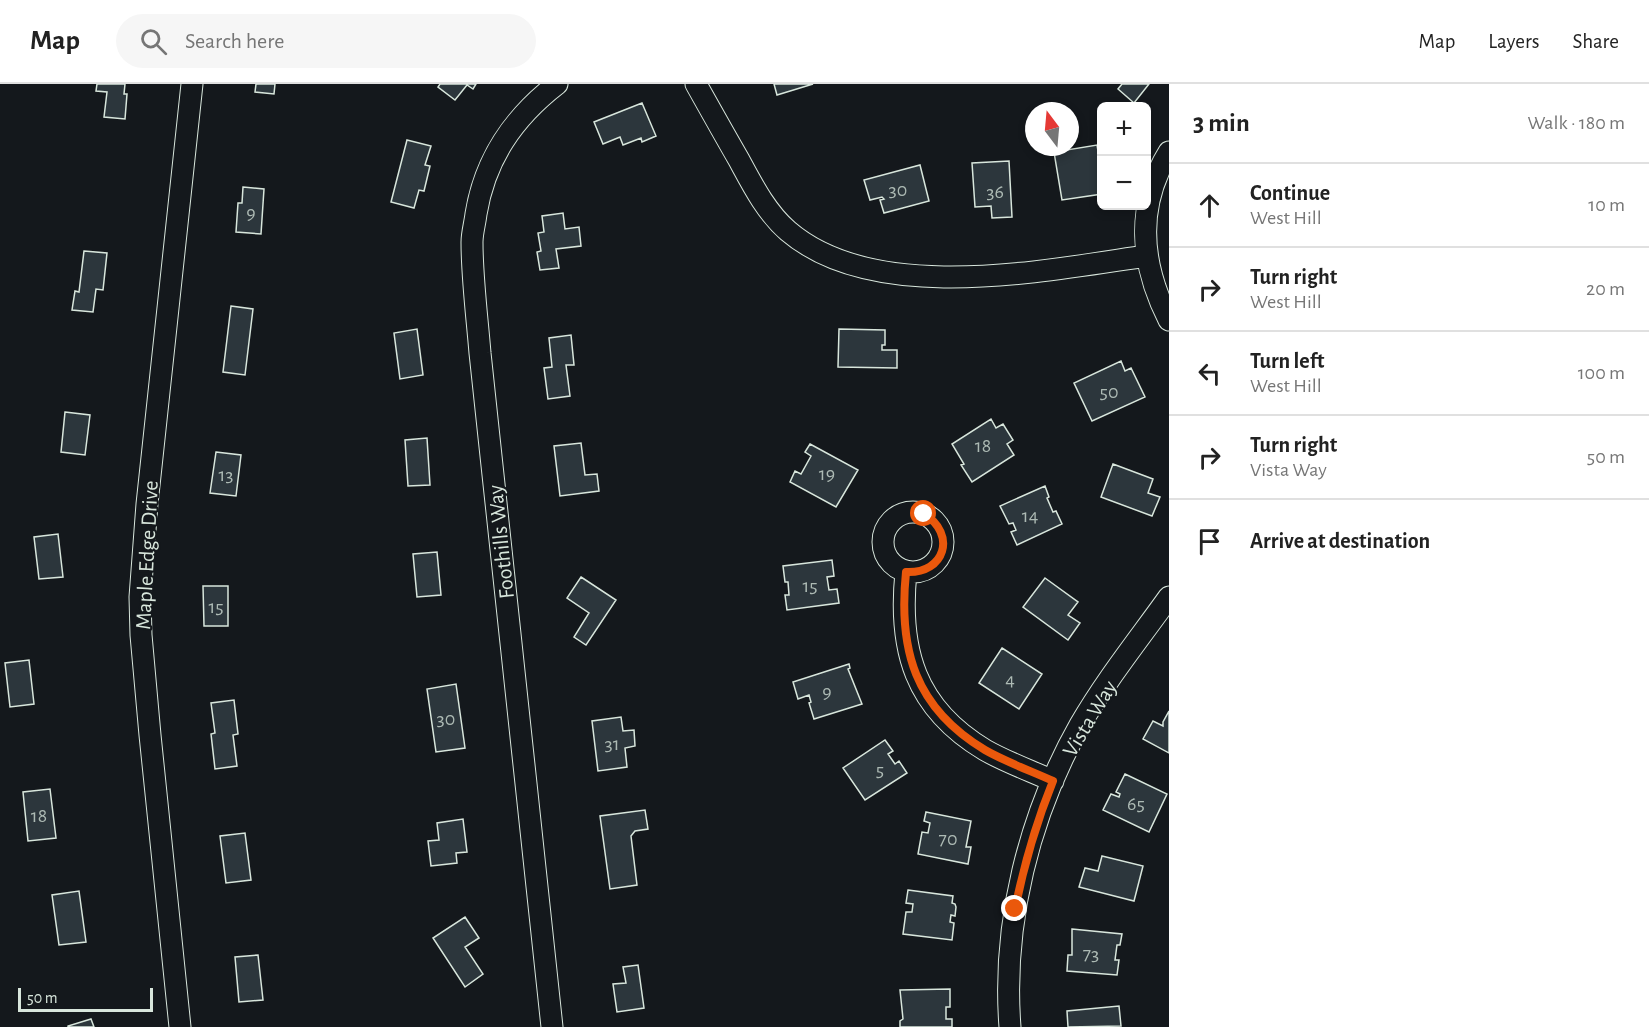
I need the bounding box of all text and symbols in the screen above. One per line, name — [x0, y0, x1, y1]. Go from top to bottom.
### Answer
search box — [116, 14, 536, 68]
icon: search — [137, 25, 170, 58]
text: Map — [30, 27, 80, 55]
text: Search here — [185, 30, 284, 52]
text: Map — [1419, 31, 1455, 52]
text: Layers — [1488, 31, 1539, 52]
text: Share — [1572, 31, 1619, 52]
north arrow — [1025, 102, 1079, 156]
map controls — [1097, 102, 1151, 210]
button: + — [1097, 102, 1151, 156]
text: 3 min — [1193, 110, 1250, 136]
text: Walk · 180 m — [1528, 113, 1625, 133]
button: − — [1097, 156, 1151, 210]
house number: 30 — [889, 180, 907, 200]
house number: 36 — [986, 182, 1004, 202]
text: Continue — [1250, 182, 1330, 204]
icon: ahead — [1193, 189, 1226, 222]
text: 10 m — [1588, 195, 1625, 215]
house number: 9 — [246, 203, 256, 223]
text: West Hill — [1250, 208, 1322, 228]
text: Turn right — [1250, 266, 1337, 288]
icon: right — [1193, 273, 1226, 306]
text: 20 m — [1586, 279, 1625, 299]
text: West Hill — [1250, 292, 1322, 312]
text: Turn left — [1250, 350, 1324, 372]
icon: left — [1193, 357, 1226, 390]
text: 100 m — [1578, 363, 1625, 383]
text: West Hill — [1250, 376, 1322, 396]
house number: 50 — [1100, 382, 1118, 402]
text: Turn right — [1250, 434, 1337, 456]
house number: 18 — [975, 436, 991, 456]
icon: right — [1193, 441, 1226, 474]
text: 50 m — [1587, 447, 1625, 467]
text: Vista Way — [1250, 460, 1327, 480]
house number: 19 — [819, 464, 835, 484]
house number: 13 — [218, 465, 234, 485]
street label: Maple Edge Drive — [132, 480, 162, 630]
street label: Foothills Way — [484, 483, 518, 600]
route start — [910, 500, 936, 526]
house number: 14 — [1022, 506, 1038, 526]
icon: arrive — [1193, 525, 1226, 558]
text: Arrive at destination — [1250, 530, 1430, 552]
house number: 15 — [802, 576, 818, 596]
house number: 15 — [208, 597, 224, 617]
house number: 4 — [1005, 670, 1015, 690]
street label: Vista Way — [1059, 676, 1121, 760]
house number: 9 — [822, 682, 832, 702]
house number: 30 — [437, 709, 455, 729]
house number: 31 — [604, 734, 620, 754]
house number: 5 — [876, 760, 884, 780]
house number: 65 — [1127, 794, 1145, 814]
house number: 18 — [31, 806, 47, 826]
house number: 70 — [939, 829, 957, 849]
route end — [1001, 895, 1027, 921]
house number: 73 — [1083, 944, 1099, 964]
scale bar — [18, 985, 153, 1012]
text: 50 m — [27, 990, 58, 1006]

